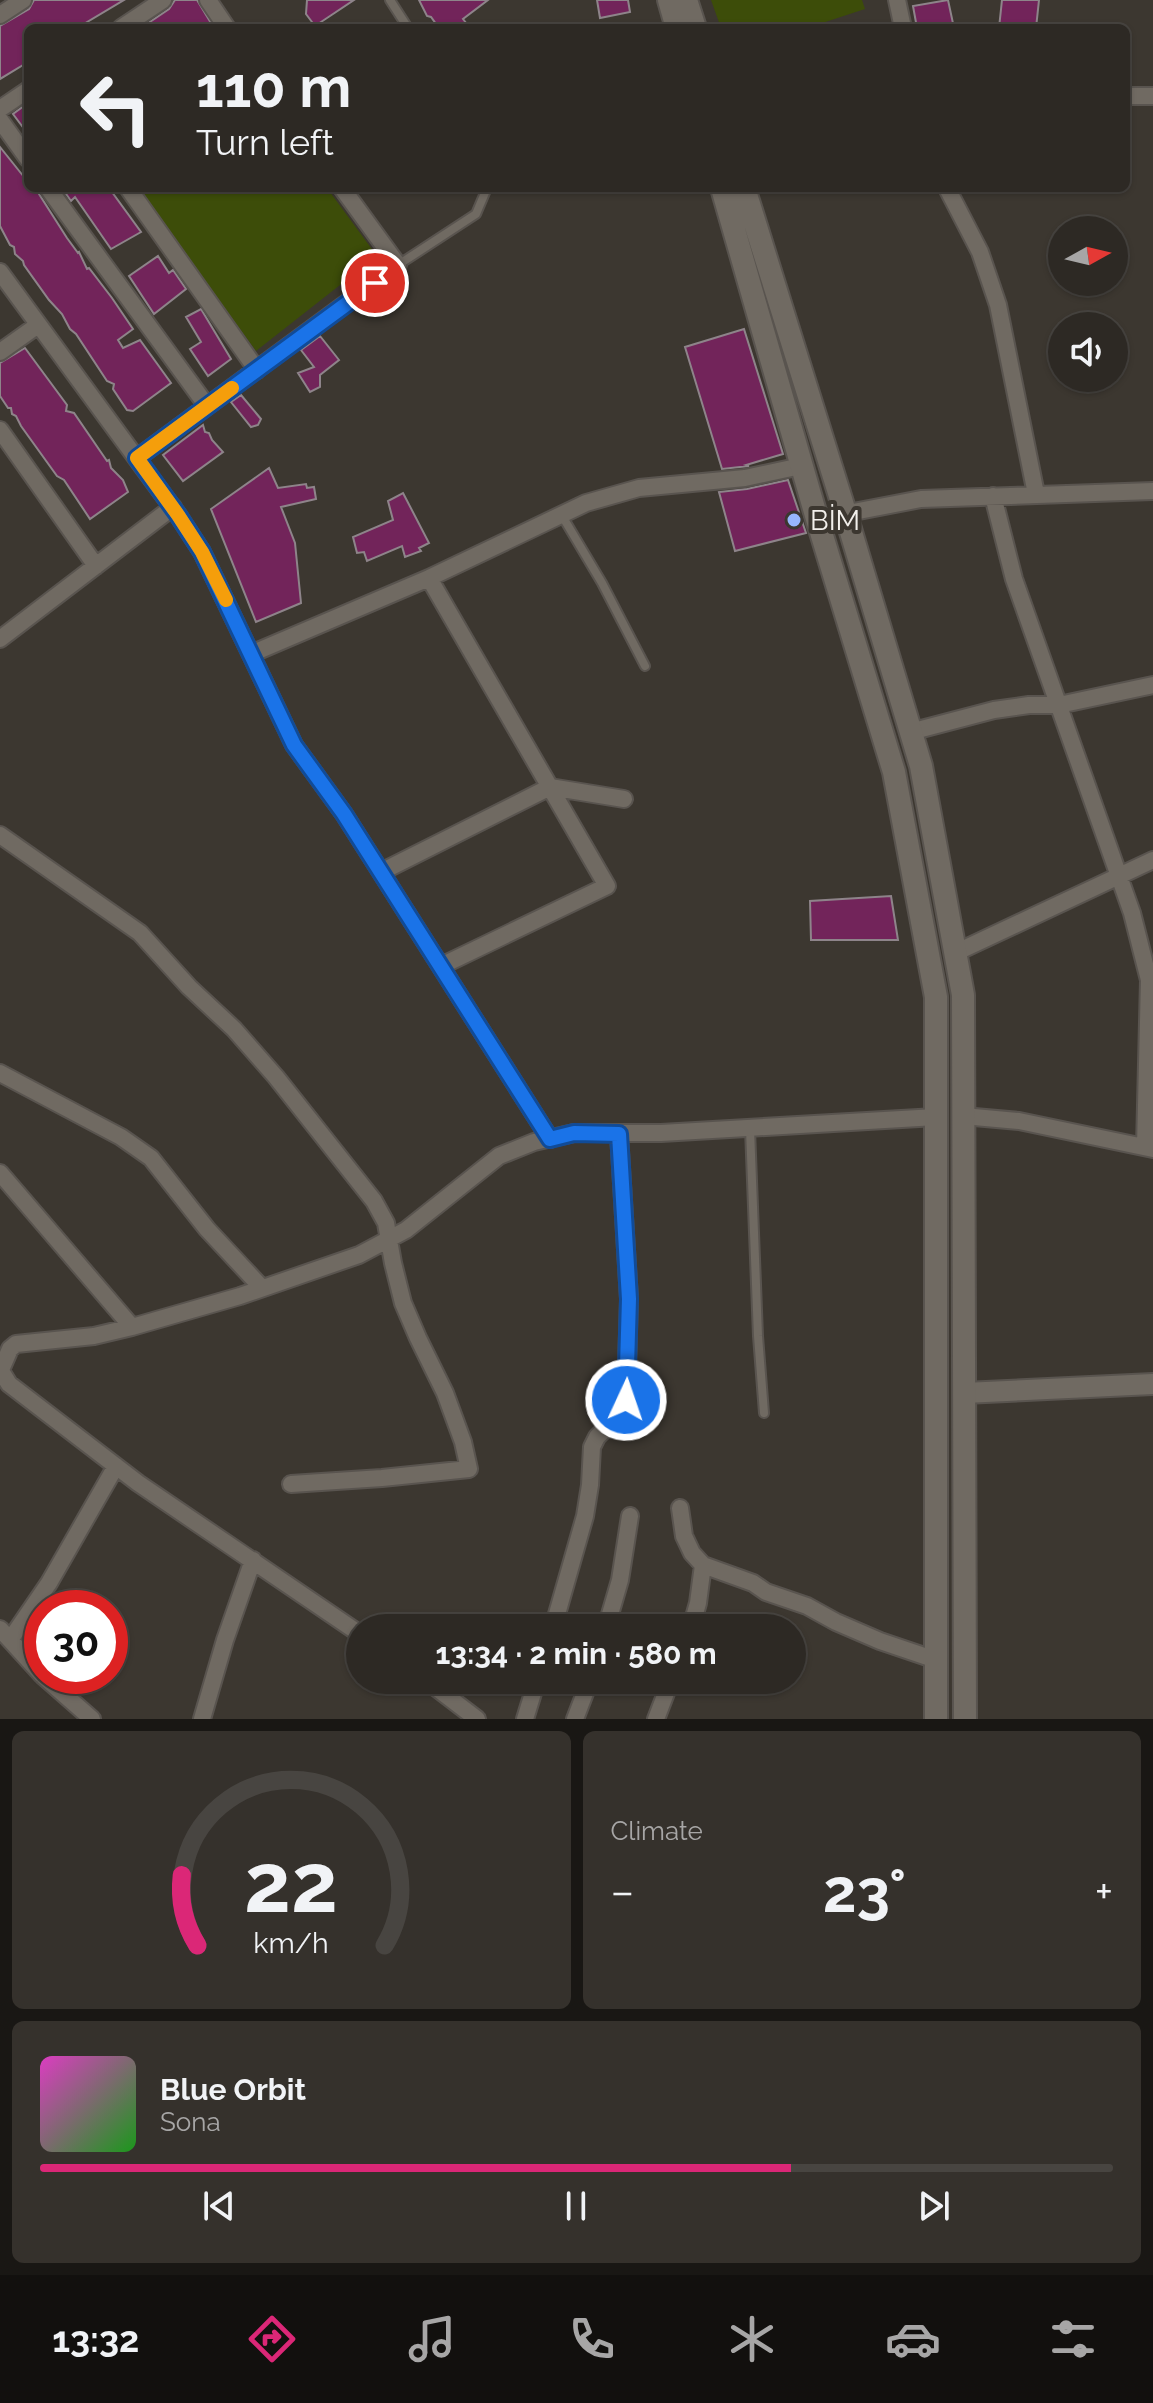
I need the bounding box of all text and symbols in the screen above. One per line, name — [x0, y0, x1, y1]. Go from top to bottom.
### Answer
text: 110 m — [196, 54, 351, 120]
icon: left — [64, 56, 168, 160]
text: Turn left — [196, 121, 334, 163]
north arrow — [1048, 216, 1128, 296]
map controls — [1048, 216, 1128, 392]
pin — [341, 249, 409, 317]
icon: arrive — [353, 261, 397, 305]
button: sound — [1048, 312, 1128, 392]
place label: BİM — [810, 504, 860, 537]
marker: BİM — [785, 511, 803, 529]
position arrow — [584, 1358, 668, 1442]
speed limit sign: 30 — [24, 1590, 128, 1694]
text: 13:34 · 2 min · 580 m — [435, 1636, 717, 1671]
text: Climate — [611, 1816, 703, 1846]
text: 22 — [244, 1834, 338, 1931]
text: 23° — [823, 1856, 906, 1926]
text: − — [611, 1866, 634, 1917]
text: + — [1095, 1866, 1113, 1917]
text: km/h — [254, 1926, 329, 1960]
text: Blue Orbit — [160, 2072, 306, 2107]
text: Sona — [160, 2107, 221, 2137]
icon: previous — [197, 2184, 241, 2228]
icon: pause — [554, 2184, 598, 2228]
icon: next — [912, 2184, 956, 2228]
icon: directions — [244, 2311, 300, 2367]
icon: music — [404, 2311, 460, 2367]
icon: phone — [564, 2311, 620, 2367]
icon: climate — [724, 2311, 780, 2367]
icon: car — [885, 2311, 941, 2367]
icon: filters — [1045, 2311, 1101, 2367]
text: 13:32 — [52, 2318, 139, 2360]

